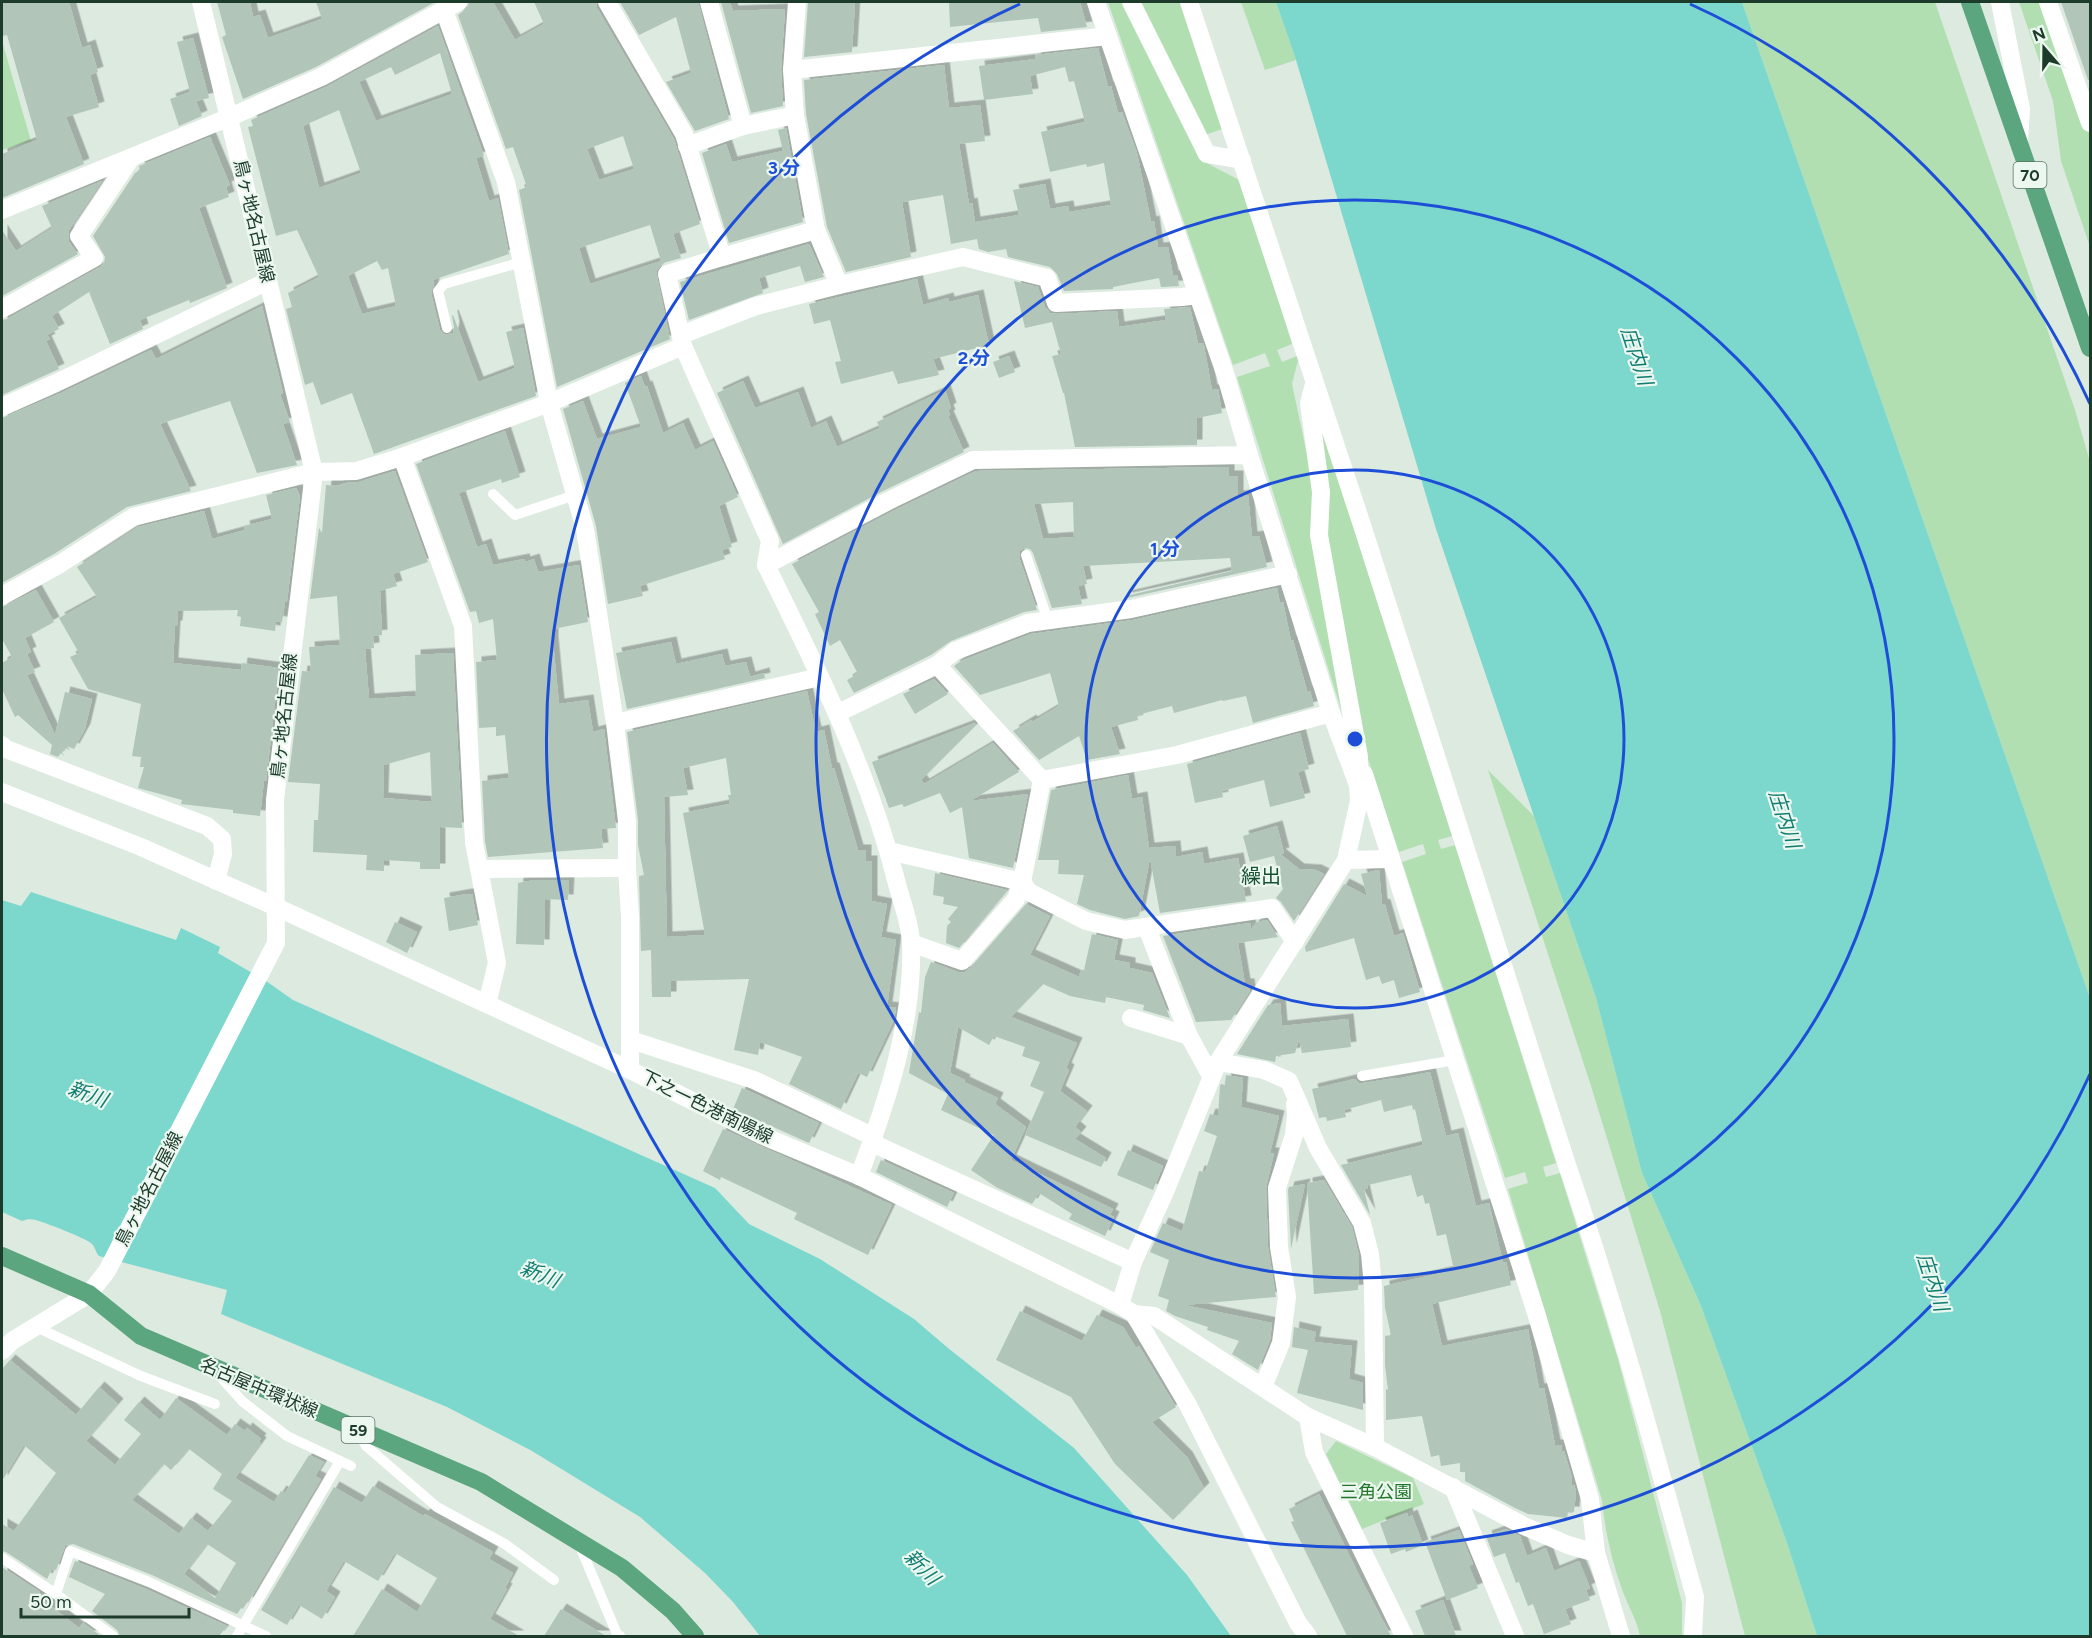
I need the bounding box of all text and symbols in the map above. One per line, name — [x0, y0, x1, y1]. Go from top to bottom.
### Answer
north arrow — [2014, 18, 2074, 78]
text: N — [2030, 23, 2048, 45]
street label: 鳥ヶ地名古屋線 — [229, 157, 279, 285]
text: 3 分 — [768, 157, 800, 179]
road number: 70 — [2014, 162, 2046, 188]
water label: 庄内川 — [1616, 324, 1658, 390]
text: 2 分 — [958, 347, 990, 369]
text: 1 分 — [1150, 538, 1180, 560]
street label: 鳥ヶ地名古屋線 — [266, 652, 302, 780]
centre of rings — [1345, 729, 1365, 749]
water label: 庄内川 — [1764, 787, 1806, 853]
district label: 繰出 — [1241, 864, 1281, 888]
street label: 下之一色港南陽線 — [637, 1066, 777, 1148]
water label: 新川 — [65, 1076, 113, 1113]
street label: 鳥ヶ地名古屋線 — [111, 1128, 187, 1250]
water label: 庄内川 — [1912, 1250, 1954, 1316]
water label: 新川 — [517, 1255, 565, 1293]
street label: 名古屋中環状線 — [197, 1353, 321, 1423]
road number: 59 — [342, 1417, 374, 1443]
park label: 三角公園 — [1340, 1481, 1412, 1503]
water label: 新川 — [899, 1544, 946, 1591]
scale bar — [21, 1581, 189, 1619]
text: 50 m — [30, 1591, 72, 1613]

